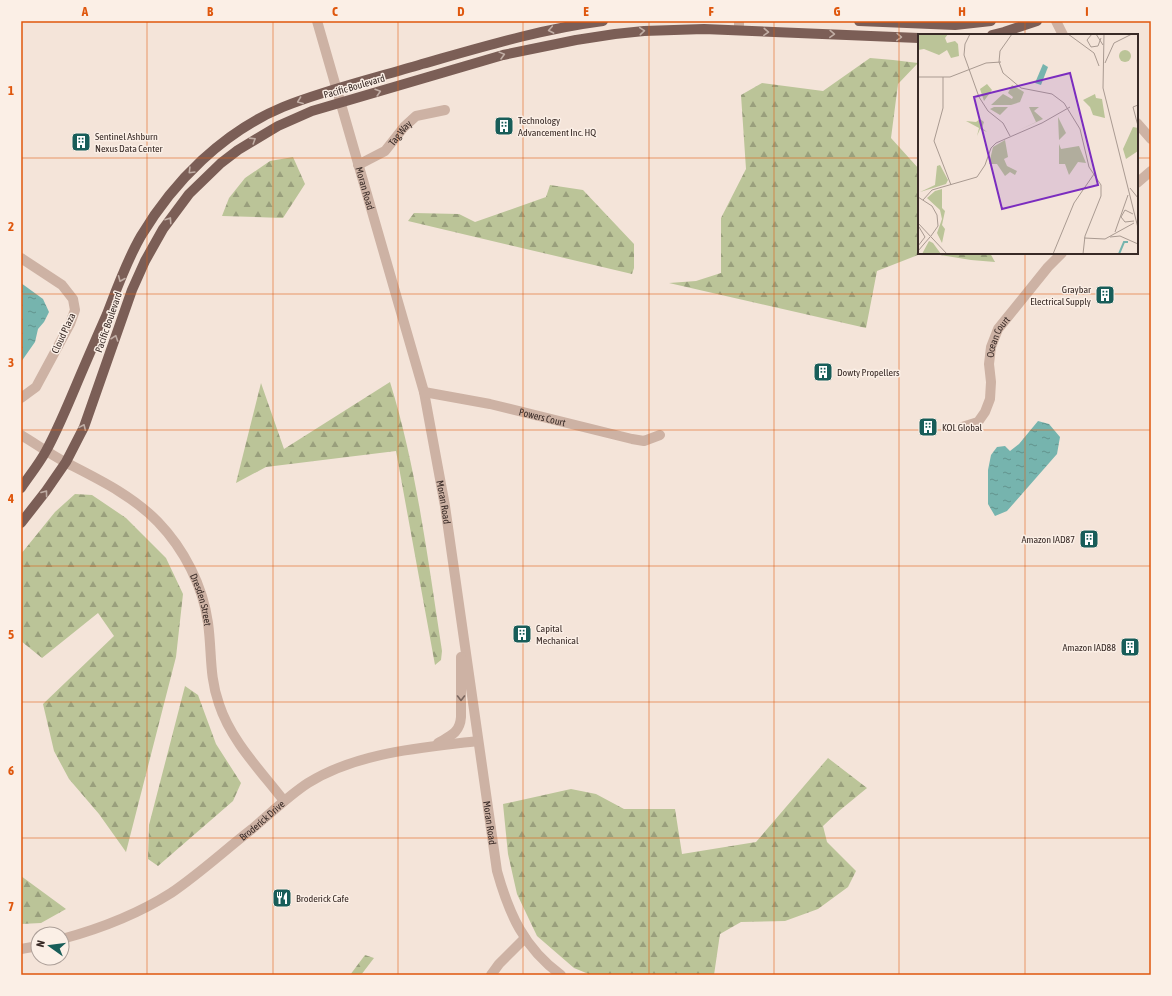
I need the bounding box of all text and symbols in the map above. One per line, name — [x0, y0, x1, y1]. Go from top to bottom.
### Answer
text: A — [81, 4, 89, 19]
text: B — [207, 4, 214, 19]
text: C — [332, 4, 338, 19]
text: D — [457, 4, 465, 19]
text: E — [583, 4, 589, 19]
text: F — [708, 4, 714, 19]
text: G — [834, 4, 841, 19]
text: H — [958, 4, 966, 19]
text: I — [1085, 4, 1089, 19]
one-way arrow — [548, 25, 554, 33]
one-way arrow — [639, 27, 645, 36]
one-way arrow — [763, 27, 769, 36]
one-way arrow — [829, 30, 835, 39]
one-way arrow — [895, 33, 902, 42]
inset map — [918, 34, 1138, 254]
one-way arrow — [499, 51, 506, 60]
street label: Pacific Boulevard — [322, 72, 386, 100]
text: 1 — [8, 83, 14, 98]
one-way arrow — [374, 88, 381, 97]
one-way arrow — [296, 97, 303, 105]
building icon: Technology Advancement Inc. HQ — [493, 115, 515, 137]
place label: Technology Advancement Inc. HQ — [518, 115, 596, 138]
street label: Tag Way — [386, 118, 414, 148]
building icon: Sentinel Ashburn Nexus Data Center — [70, 131, 92, 153]
place label: Sentinel Ashburn Nexus Data Center — [95, 131, 163, 154]
one-way arrow — [249, 137, 256, 145]
one-way arrow — [188, 166, 196, 174]
street label: Moran Road — [353, 166, 376, 211]
one-way arrow — [164, 217, 172, 224]
text: 2 — [8, 219, 14, 234]
one-way arrow — [117, 276, 125, 283]
place label: Graybar Electrical Supply — [1030, 284, 1092, 307]
building icon: Graybar Electrical Supply — [1094, 284, 1116, 306]
street label: Pacific Boulevard — [93, 290, 124, 354]
street label: Cloud Plaza — [49, 311, 78, 355]
street label: Ocean Court — [985, 314, 1012, 358]
one-way arrow — [110, 335, 119, 342]
text: 3 — [8, 355, 14, 370]
building icon: Dowty Propellers — [812, 361, 834, 383]
place label: Dowty Propellers — [837, 367, 900, 378]
street label: Powers Court — [518, 406, 567, 428]
building icon: KOL Global — [917, 416, 939, 438]
place label: KOL Global — [942, 422, 983, 433]
one-way arrow — [78, 424, 86, 431]
street label: Moran Road — [434, 479, 453, 525]
text: 4 — [7, 491, 14, 506]
one-way arrow — [40, 491, 47, 498]
building icon: Amazon IAD87 — [1078, 528, 1100, 550]
place label: Amazon IAD87 — [1021, 534, 1075, 545]
street label: Dresden Street — [188, 572, 213, 627]
building icon: Capital Mechanical — [511, 623, 533, 645]
place label: Capital Mechanical — [536, 623, 579, 646]
text: 5 — [8, 627, 14, 642]
building icon: Amazon IAD88 — [1119, 636, 1141, 658]
place label: Amazon IAD88 — [1062, 642, 1116, 653]
one-way arrow — [457, 695, 465, 701]
text: 6 — [8, 763, 14, 778]
street label: Broderick Drive — [237, 798, 287, 843]
street label: Moran Road — [481, 800, 498, 846]
restaurant icon: Broderick Cafe — [271, 887, 293, 909]
place label: Broderick Cafe — [296, 893, 349, 904]
text: 7 — [8, 899, 14, 914]
north arrow — [30, 926, 70, 966]
text: N — [34, 939, 47, 948]

